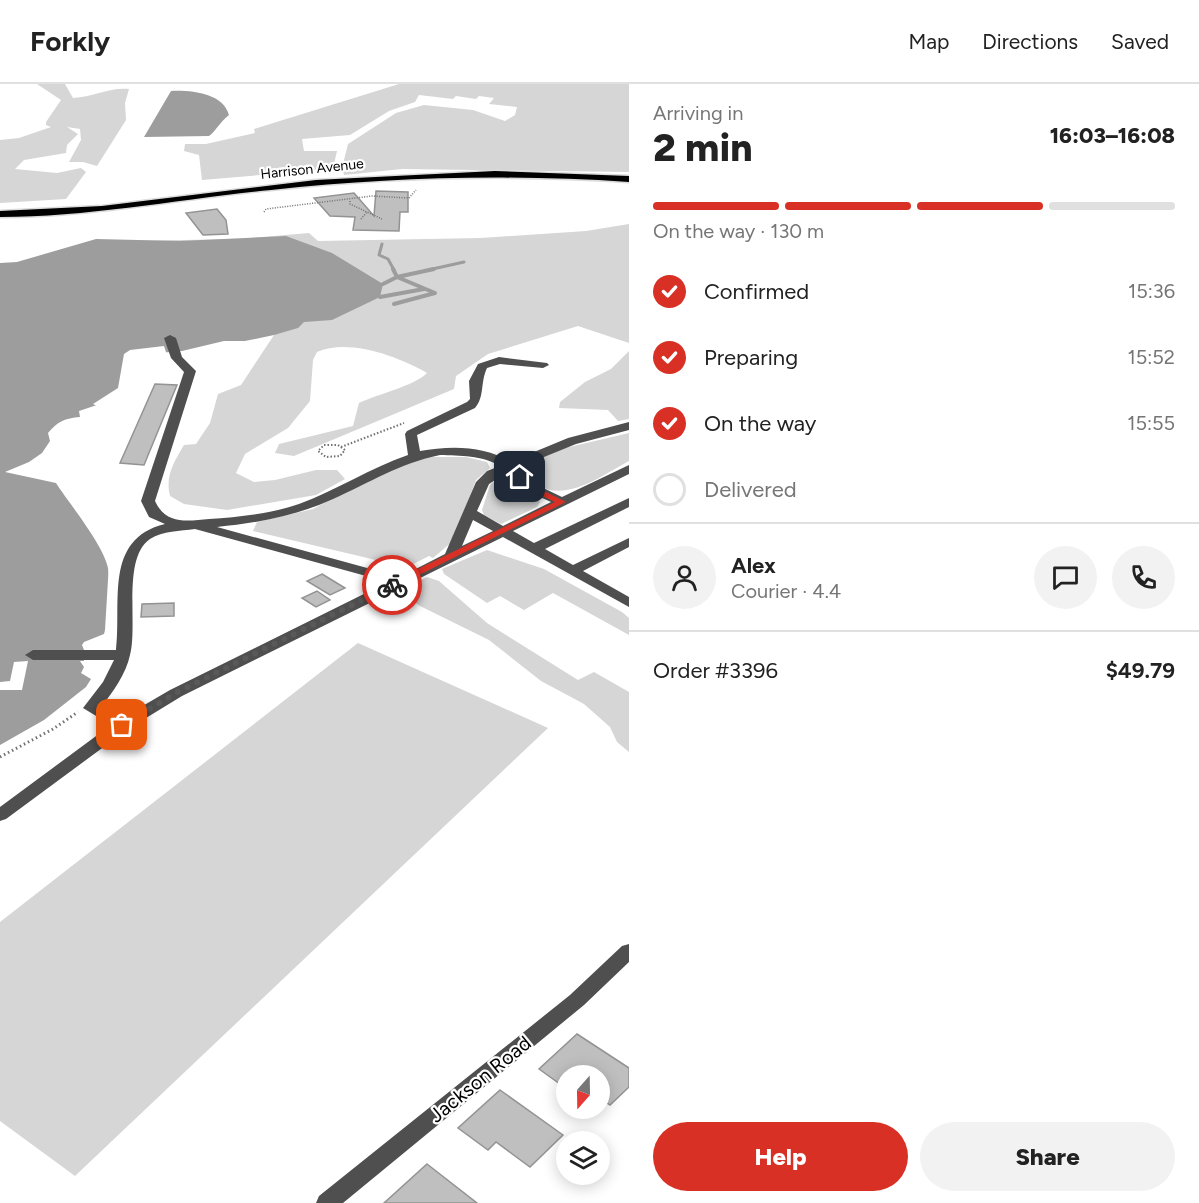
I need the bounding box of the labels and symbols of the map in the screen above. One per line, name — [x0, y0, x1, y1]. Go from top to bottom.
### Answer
street label: Harrison Avenue — [260, 155, 365, 183]
pin — [494, 451, 545, 502]
courier — [362, 555, 422, 615]
pin — [96, 699, 147, 750]
street label: Jackson Road — [424, 1031, 536, 1127]
north arrow — [556, 1065, 610, 1119]

